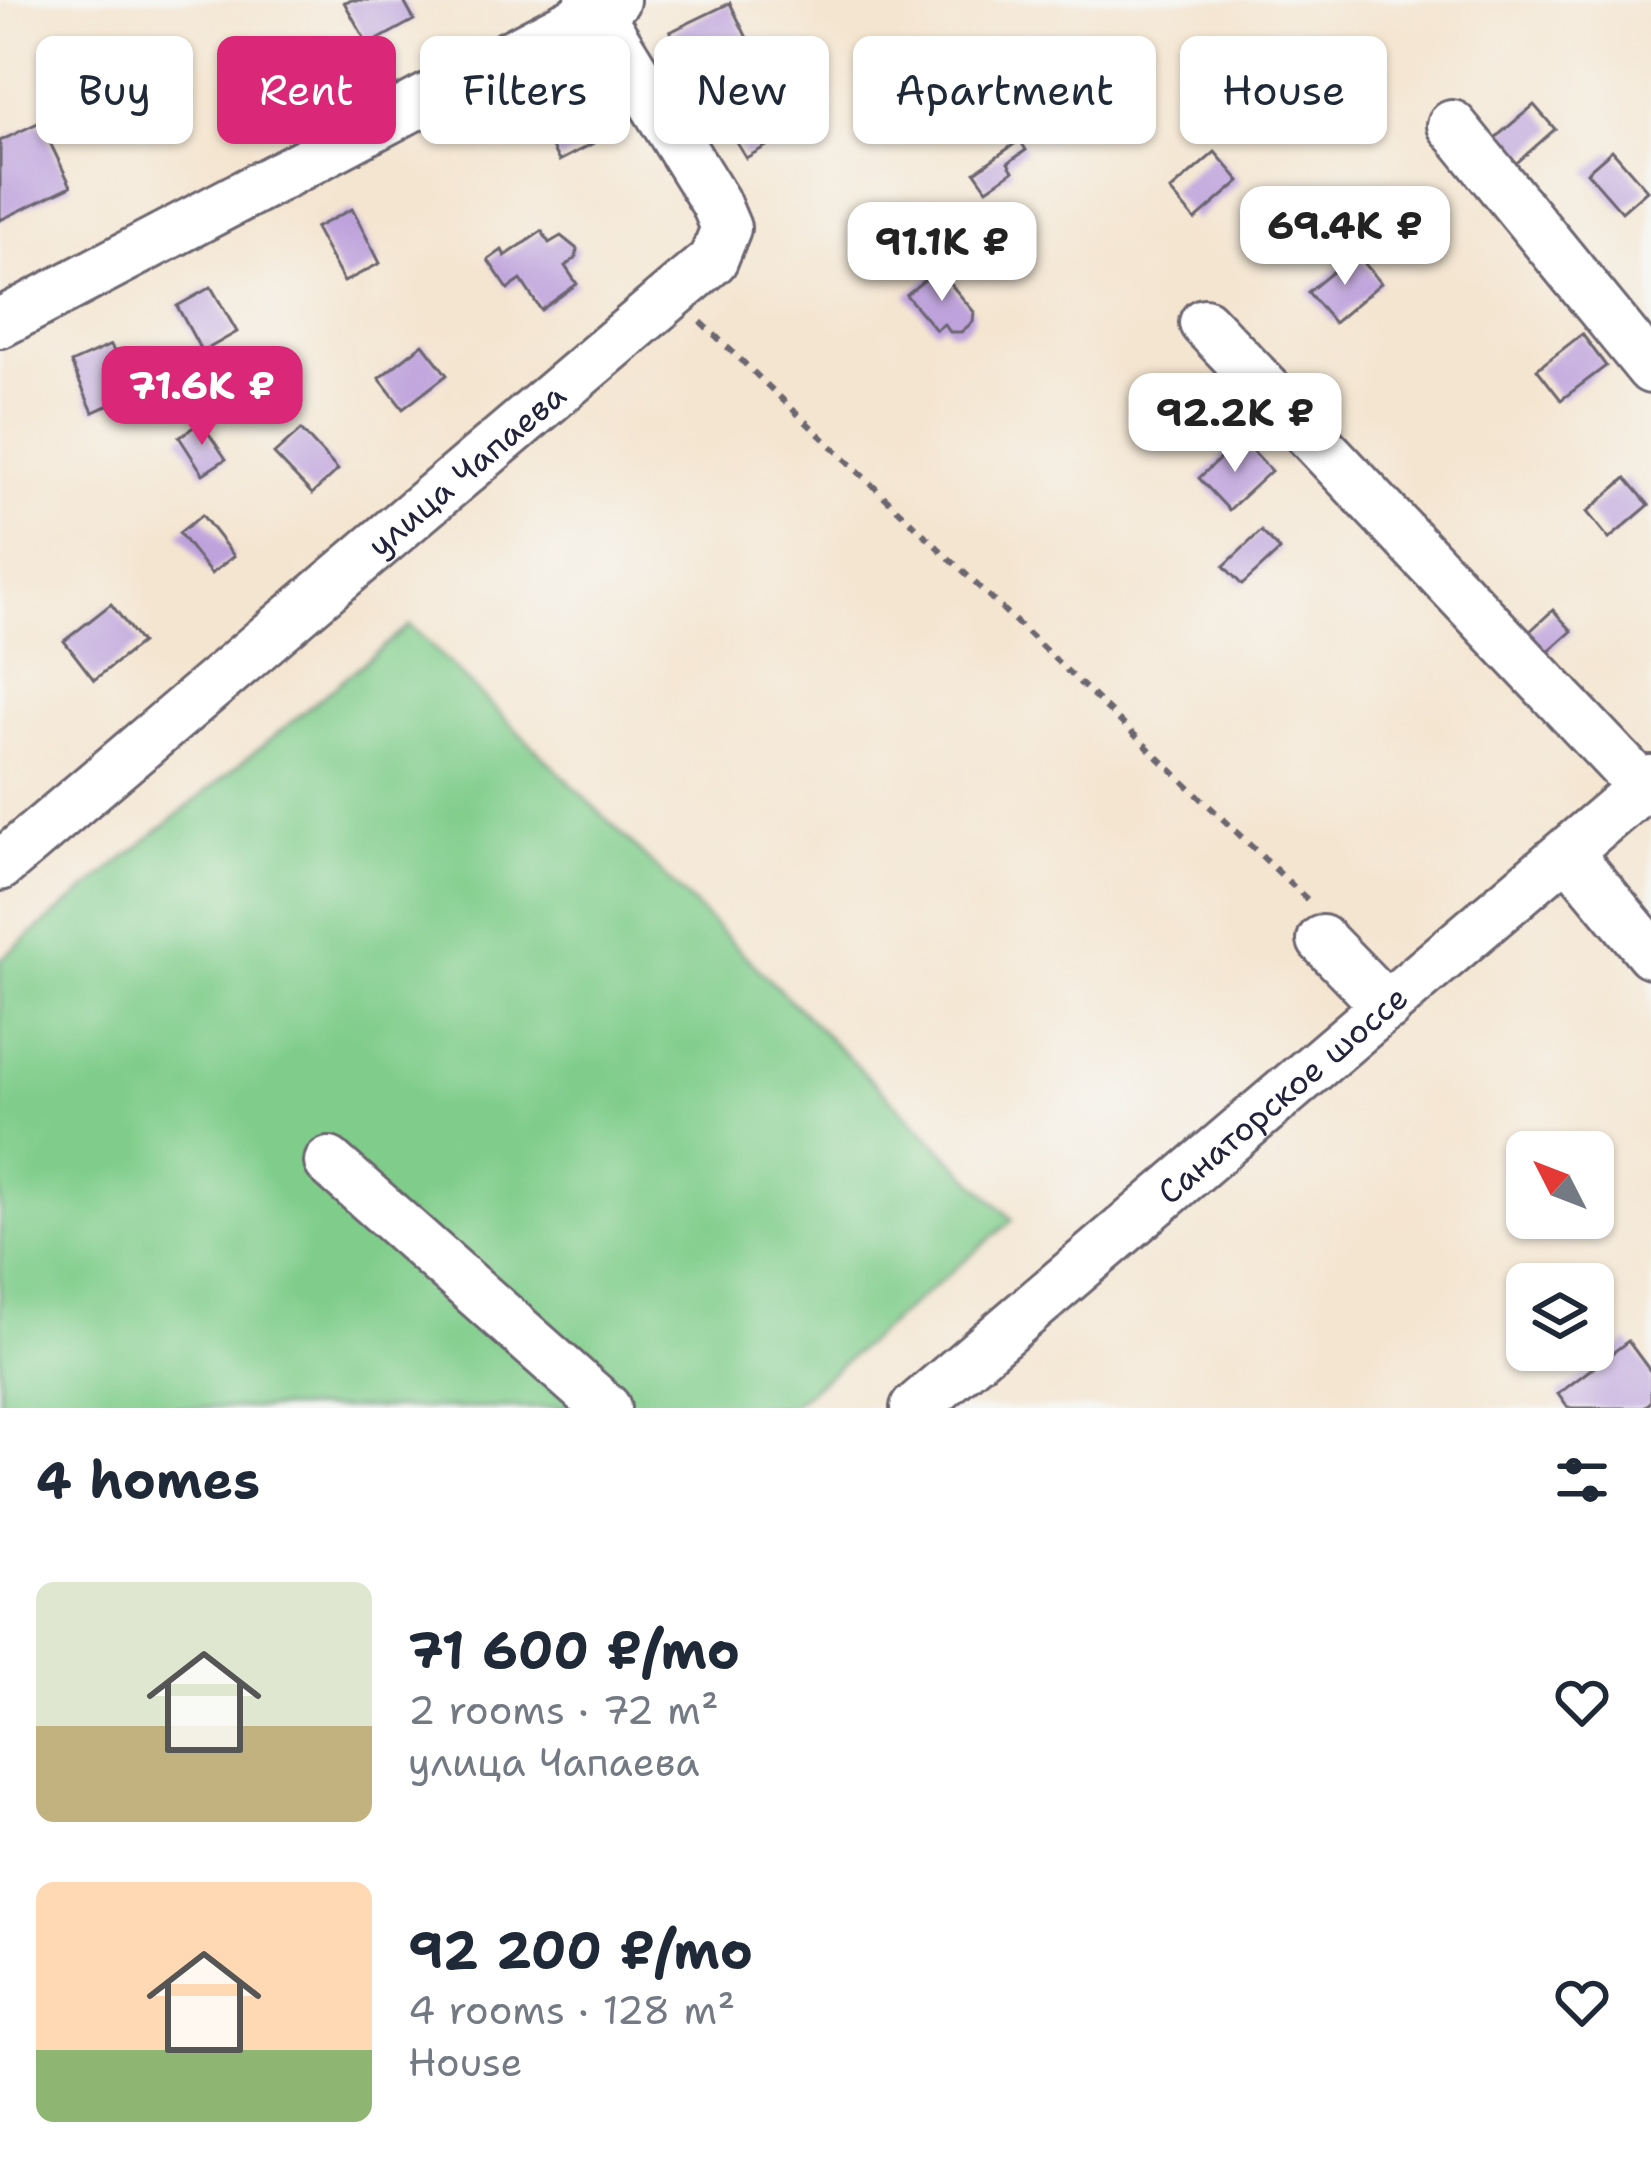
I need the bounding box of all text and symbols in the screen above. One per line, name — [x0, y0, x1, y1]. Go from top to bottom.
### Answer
chip: Buy — [36, 36, 193, 144]
chip: Rent — [217, 36, 396, 144]
chip: Filters — [420, 36, 630, 144]
chip: New — [654, 36, 829, 144]
chip: Apartment — [853, 36, 1156, 144]
chip: House — [1180, 36, 1387, 144]
pin: 69.4K ₽ — [1234, 186, 1456, 288]
text: 69.4K ₽ — [1267, 199, 1423, 251]
pin: 91.1K ₽ — [831, 202, 1053, 304]
text: 91.1K ₽ — [875, 215, 1009, 267]
pin: 71.6K ₽ — [91, 346, 313, 448]
text: 71.6K ₽ — [129, 359, 275, 411]
street label: улица Чапаева — [358, 373, 575, 567]
pin: 92.2K ₽ — [1124, 373, 1346, 475]
text: 92.2K ₽ — [1156, 386, 1314, 438]
street label: Санаторское шоссе — [1148, 975, 1417, 1214]
north arrow — [1506, 1131, 1614, 1239]
map controls — [1506, 1131, 1614, 1371]
button: layers — [1506, 1263, 1614, 1371]
text: 4 homes — [36, 1446, 260, 1514]
icon: filters — [1549, 1447, 1615, 1513]
text: 71 600 ₽/mo — [408, 1616, 740, 1684]
icon: home — [132, 1630, 276, 1774]
icon: heart — [1549, 1669, 1615, 1735]
text: 2 rooms · 72 m² — [408, 1684, 719, 1736]
text: улица Чапаева — [408, 1736, 700, 1788]
text: 92 200 ₽/mo — [408, 1916, 753, 1984]
icon: home — [132, 1930, 276, 2074]
icon: heart — [1549, 1969, 1615, 2035]
text: 4 rooms · 128 m² — [408, 1984, 735, 2036]
text: House — [408, 2036, 523, 2088]

